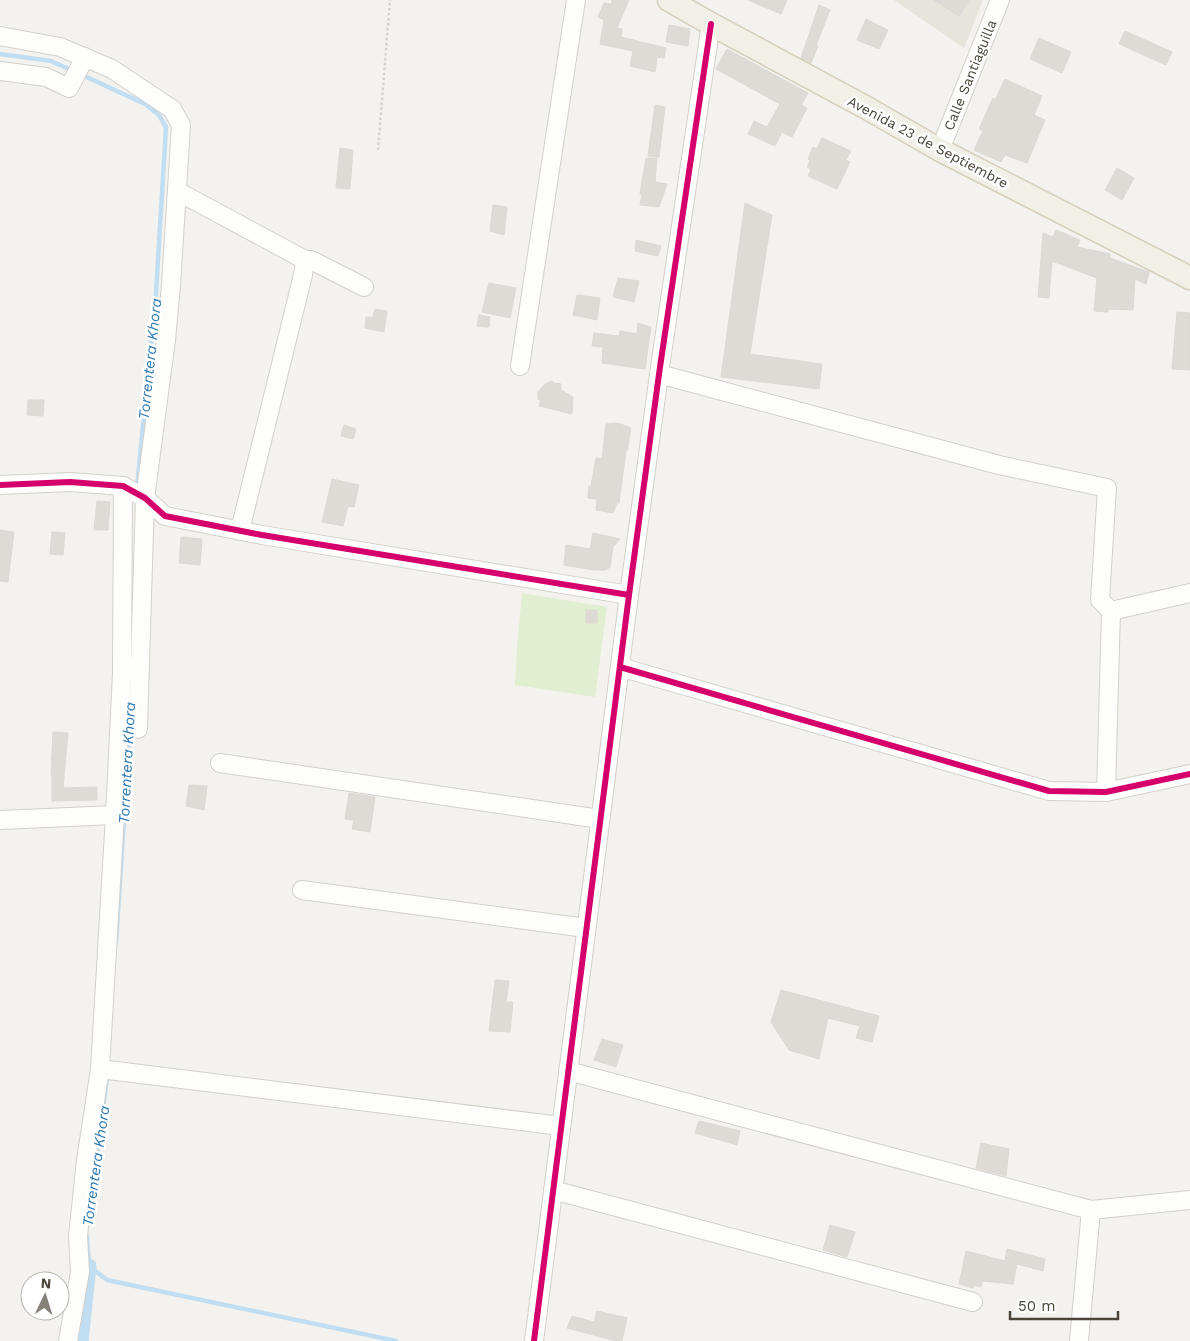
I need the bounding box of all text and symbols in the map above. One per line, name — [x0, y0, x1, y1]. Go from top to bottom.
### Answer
street label: Calle Santiaguilla — [940, 17, 1000, 133]
street label: Avenida 23 de Septiembre — [845, 93, 1011, 191]
water label: Torrentera Khora — [135, 297, 165, 421]
water label: Torrentera Khora — [115, 702, 139, 824]
water label: Torrentera Khora — [79, 1104, 113, 1228]
north arrow — [20, 1271, 70, 1321]
text: N — [40, 1275, 52, 1291]
scale bar — [1010, 1288, 1118, 1320]
text: 50 m — [1018, 1297, 1055, 1315]

